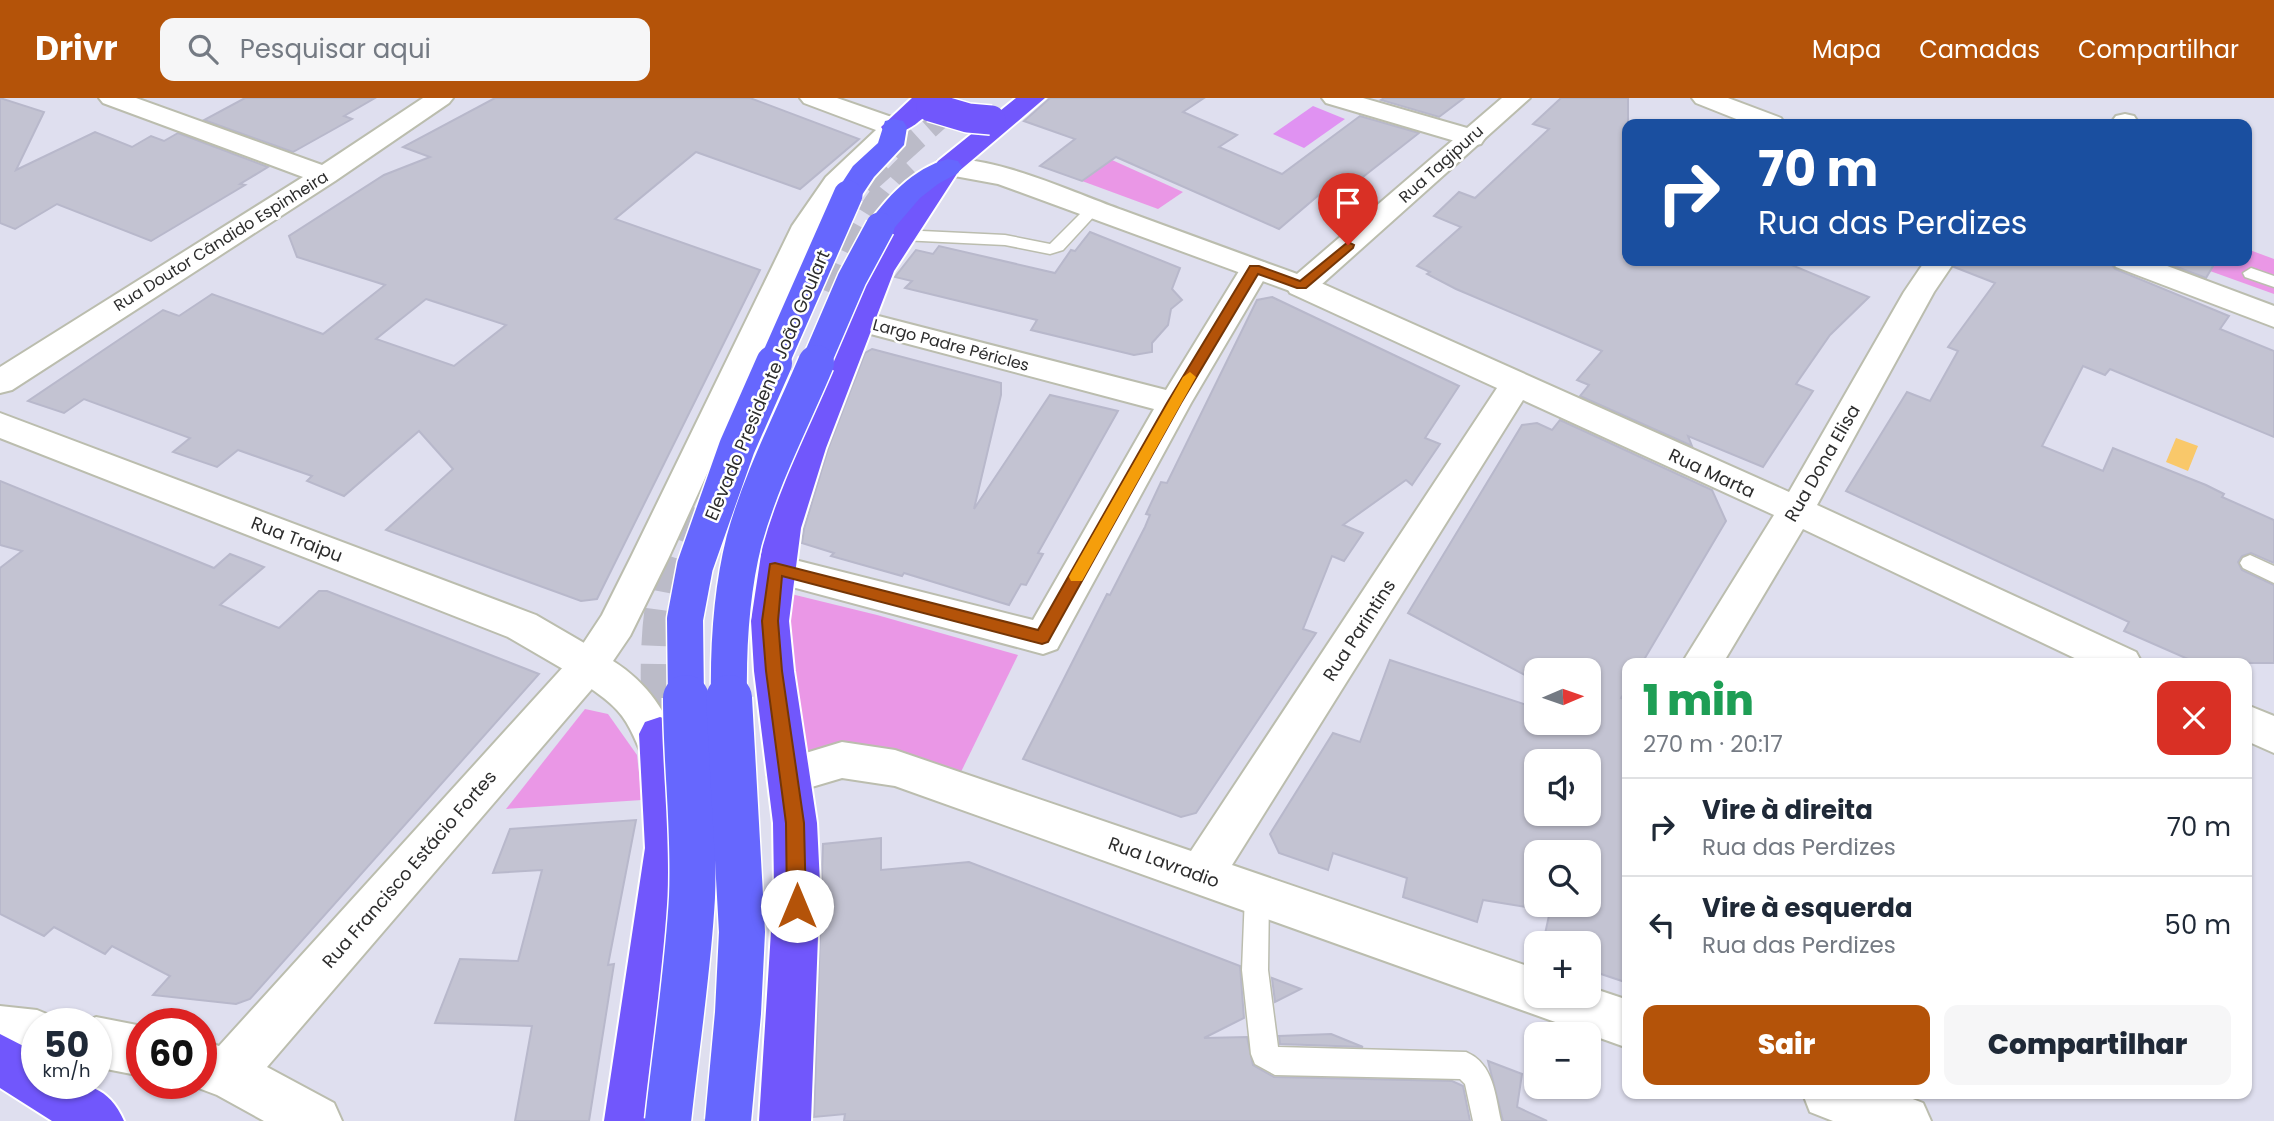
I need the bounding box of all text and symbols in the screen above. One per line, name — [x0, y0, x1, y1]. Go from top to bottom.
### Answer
search box — [160, 18, 650, 81]
text: Drivr — [35, 25, 118, 72]
icon: search — [184, 30, 222, 68]
text: Pesquisar aqui — [240, 31, 431, 67]
text: Mapa — [1812, 33, 1881, 66]
text: Camadas — [1919, 33, 2040, 66]
text: Compartilhar — [2078, 33, 2239, 66]
street label: Rua Tagipuru — [1394, 120, 1488, 208]
text: 70 m — [1758, 135, 1878, 203]
icon: right — [1643, 147, 1734, 238]
street label: Rua Doutor Cândido Espinheira — [109, 165, 333, 317]
pin — [1318, 173, 1378, 245]
icon: arrive — [1329, 184, 1367, 222]
text: Rua das Perdizes — [1758, 200, 2028, 245]
street label: Elevado Presidente João Goulart — [699, 246, 835, 524]
street label: Largo Padre Péricles — [870, 313, 1032, 377]
street label: Rua Dona Elisa — [1778, 400, 1866, 526]
street label: Rua Marta — [1665, 442, 1759, 504]
street label: Rua Traipu — [248, 510, 346, 568]
street label: Rua Parintins — [1317, 574, 1401, 686]
north arrow — [1524, 658, 1601, 735]
map controls — [1524, 658, 1601, 1099]
text: 1 min — [1643, 671, 1754, 730]
button: close — [2157, 681, 2231, 755]
text: 270 m · 20:17 — [1643, 728, 1783, 760]
button: sound — [1524, 749, 1601, 826]
street label: Rua Francisco Estácio Fortes — [316, 765, 502, 973]
text: Vire à direita — [1702, 792, 1873, 828]
icon: right — [1643, 808, 1681, 846]
text: 70 m — [2167, 809, 2231, 845]
street label: Rua Lavradio — [1105, 830, 1223, 894]
text: Rua das Perdizes — [1702, 831, 1896, 863]
button: search — [1524, 840, 1601, 917]
position arrow — [760, 869, 834, 943]
text: Vire à esquerda — [1702, 890, 1913, 926]
icon: left — [1643, 906, 1681, 944]
text: 50 m — [2165, 907, 2231, 943]
text: Rua das Perdizes — [1702, 929, 1896, 961]
button: + — [1524, 931, 1601, 1008]
button: Sair — [1643, 1005, 1930, 1085]
button: Compartilhar — [1944, 1005, 2231, 1085]
speed limit sign: 60 — [126, 1008, 217, 1099]
text: 50 — [44, 1020, 89, 1069]
button: − — [1524, 1022, 1601, 1099]
text: km/h — [43, 1058, 90, 1083]

